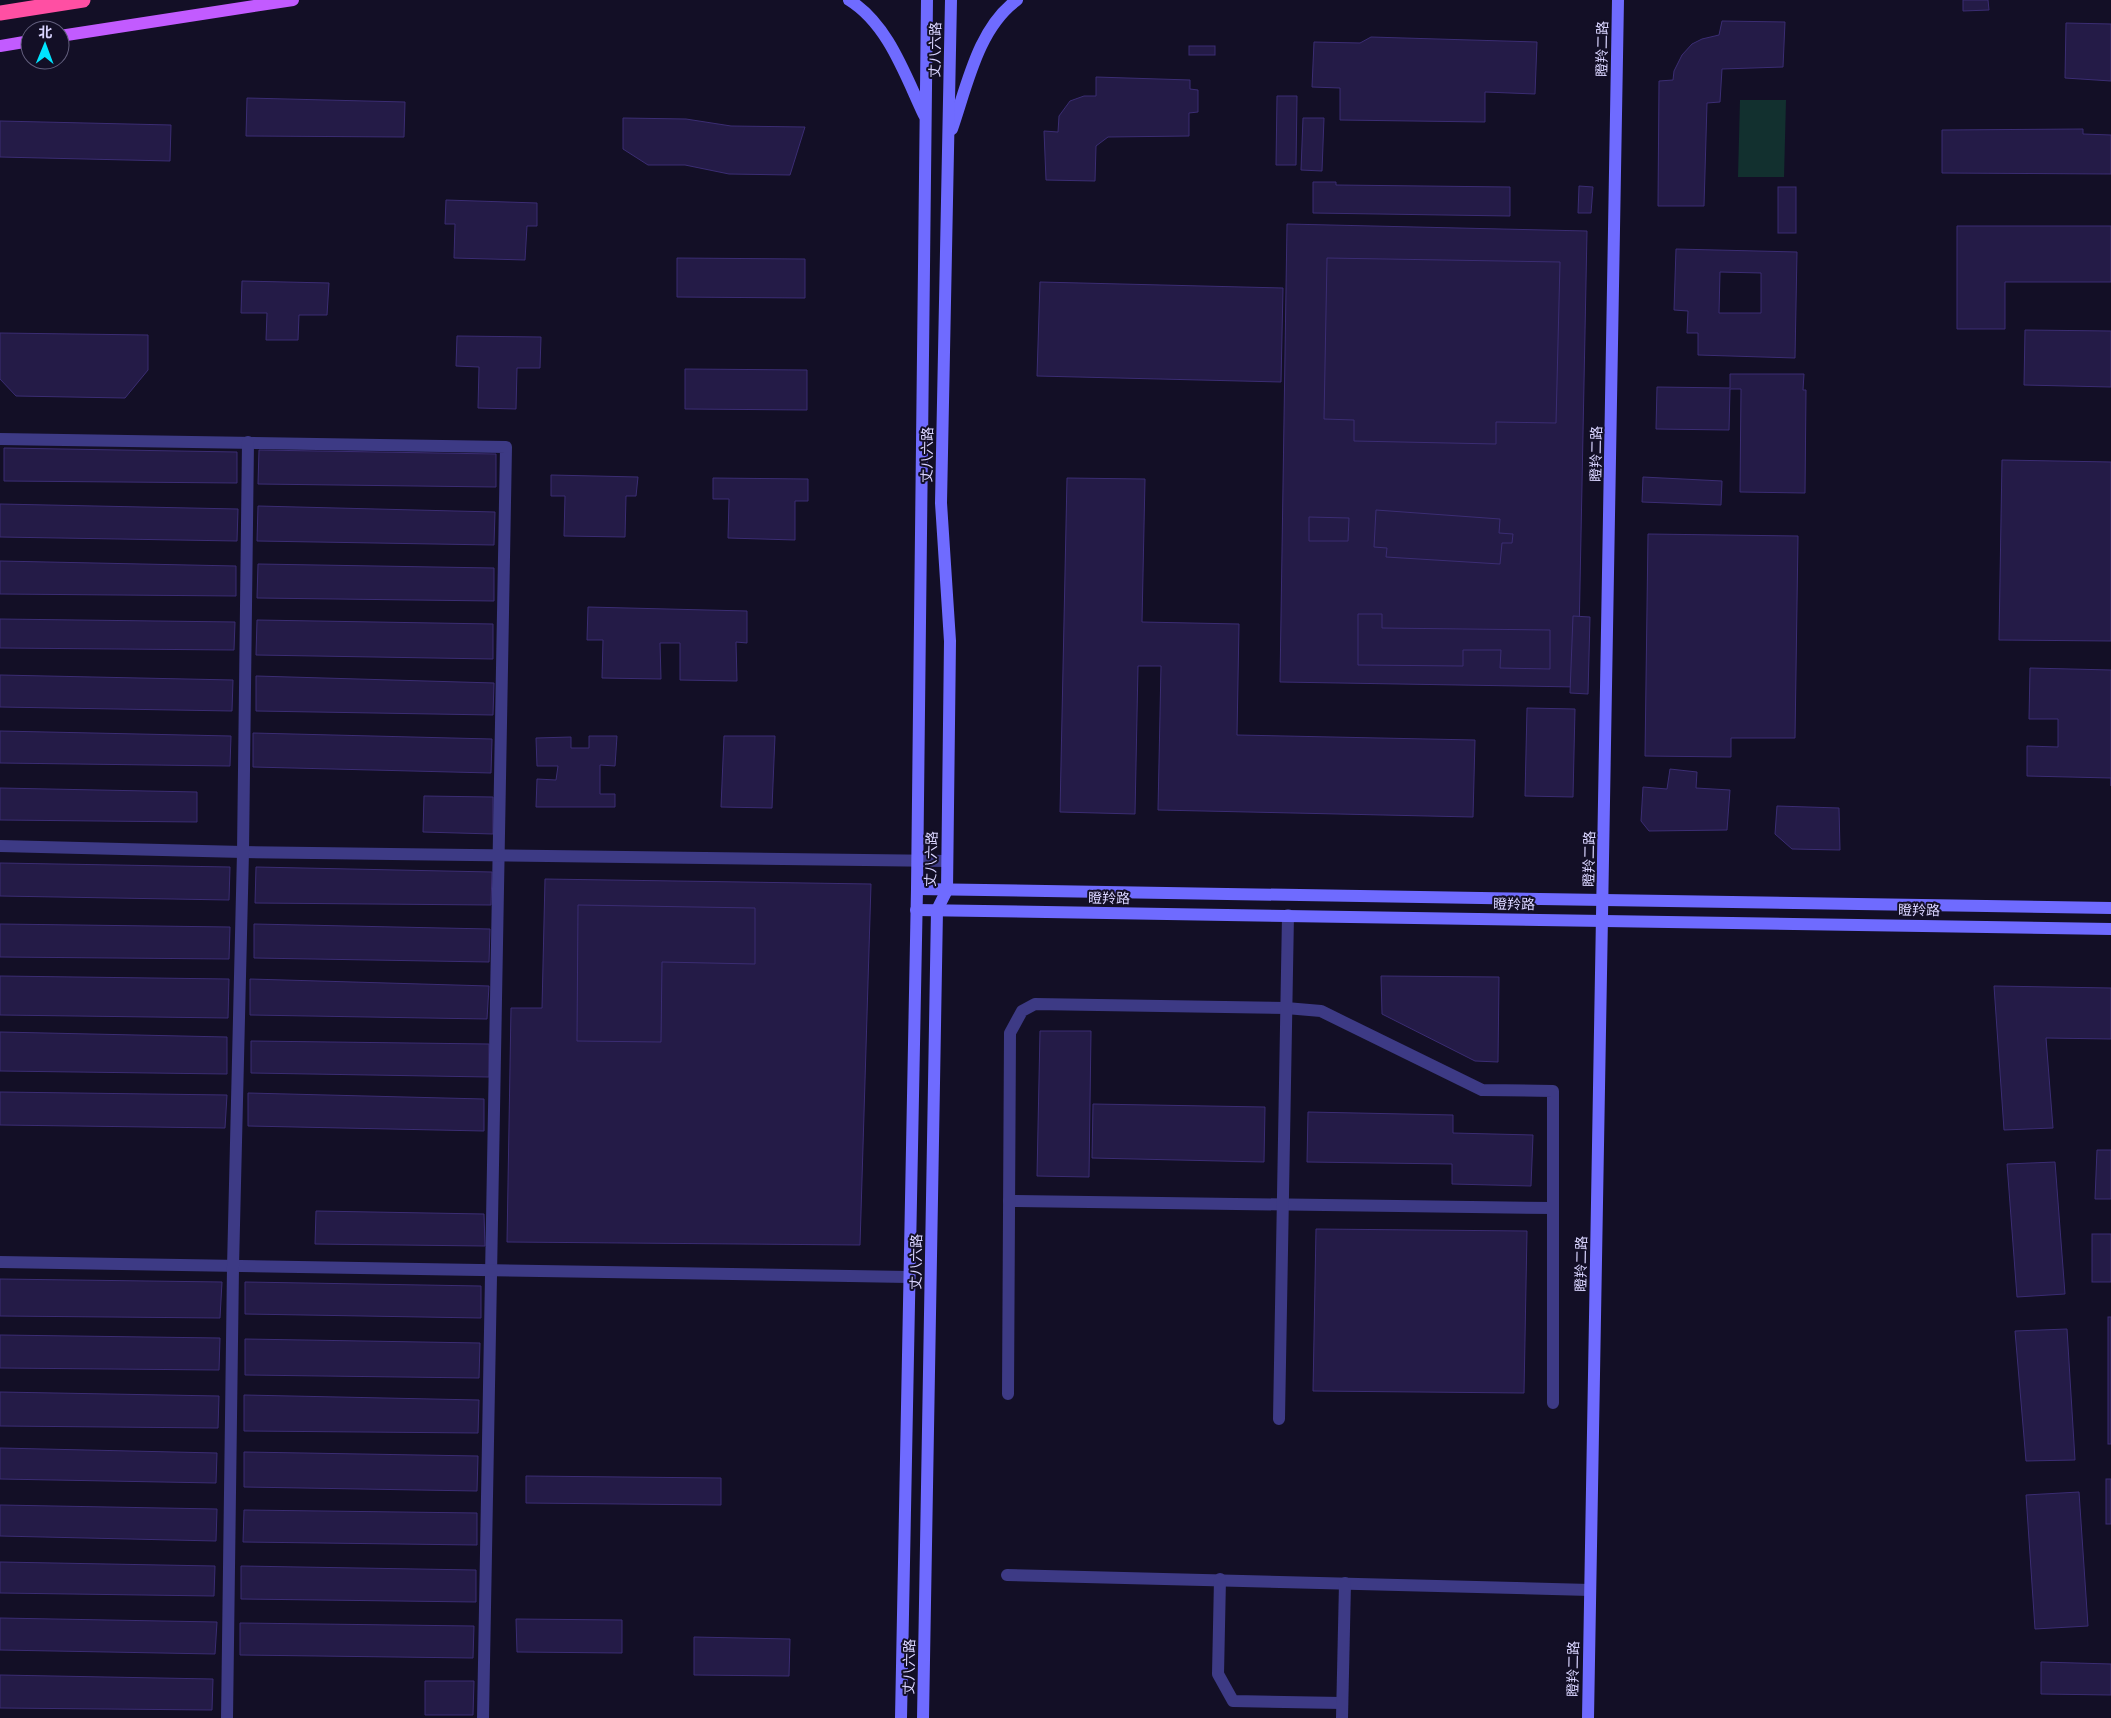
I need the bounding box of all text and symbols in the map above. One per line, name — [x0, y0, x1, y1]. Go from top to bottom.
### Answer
north arrow — [20, 20, 70, 70]
street label: 瞪羚二路 — [1593, 21, 1611, 77]
street label: 丈八六路 — [926, 22, 944, 78]
text: 北 — [38, 23, 52, 41]
street label: 瞪羚二路 — [1587, 426, 1605, 482]
street label: 丈八六路 — [918, 427, 936, 483]
street label: 丈八六路 — [921, 831, 941, 887]
street label: 瞪羚二路 — [1580, 831, 1598, 887]
street label: 瞪羚路 — [1088, 889, 1130, 907]
street label: 瞪羚路 — [1493, 895, 1535, 913]
street label: 瞪羚路 — [1898, 901, 1940, 919]
street label: 丈八六路 — [907, 1234, 925, 1290]
street label: 瞪羚二路 — [1572, 1236, 1590, 1292]
street label: 丈八六路 — [900, 1639, 918, 1695]
street label: 瞪羚二路 — [1564, 1641, 1582, 1697]

